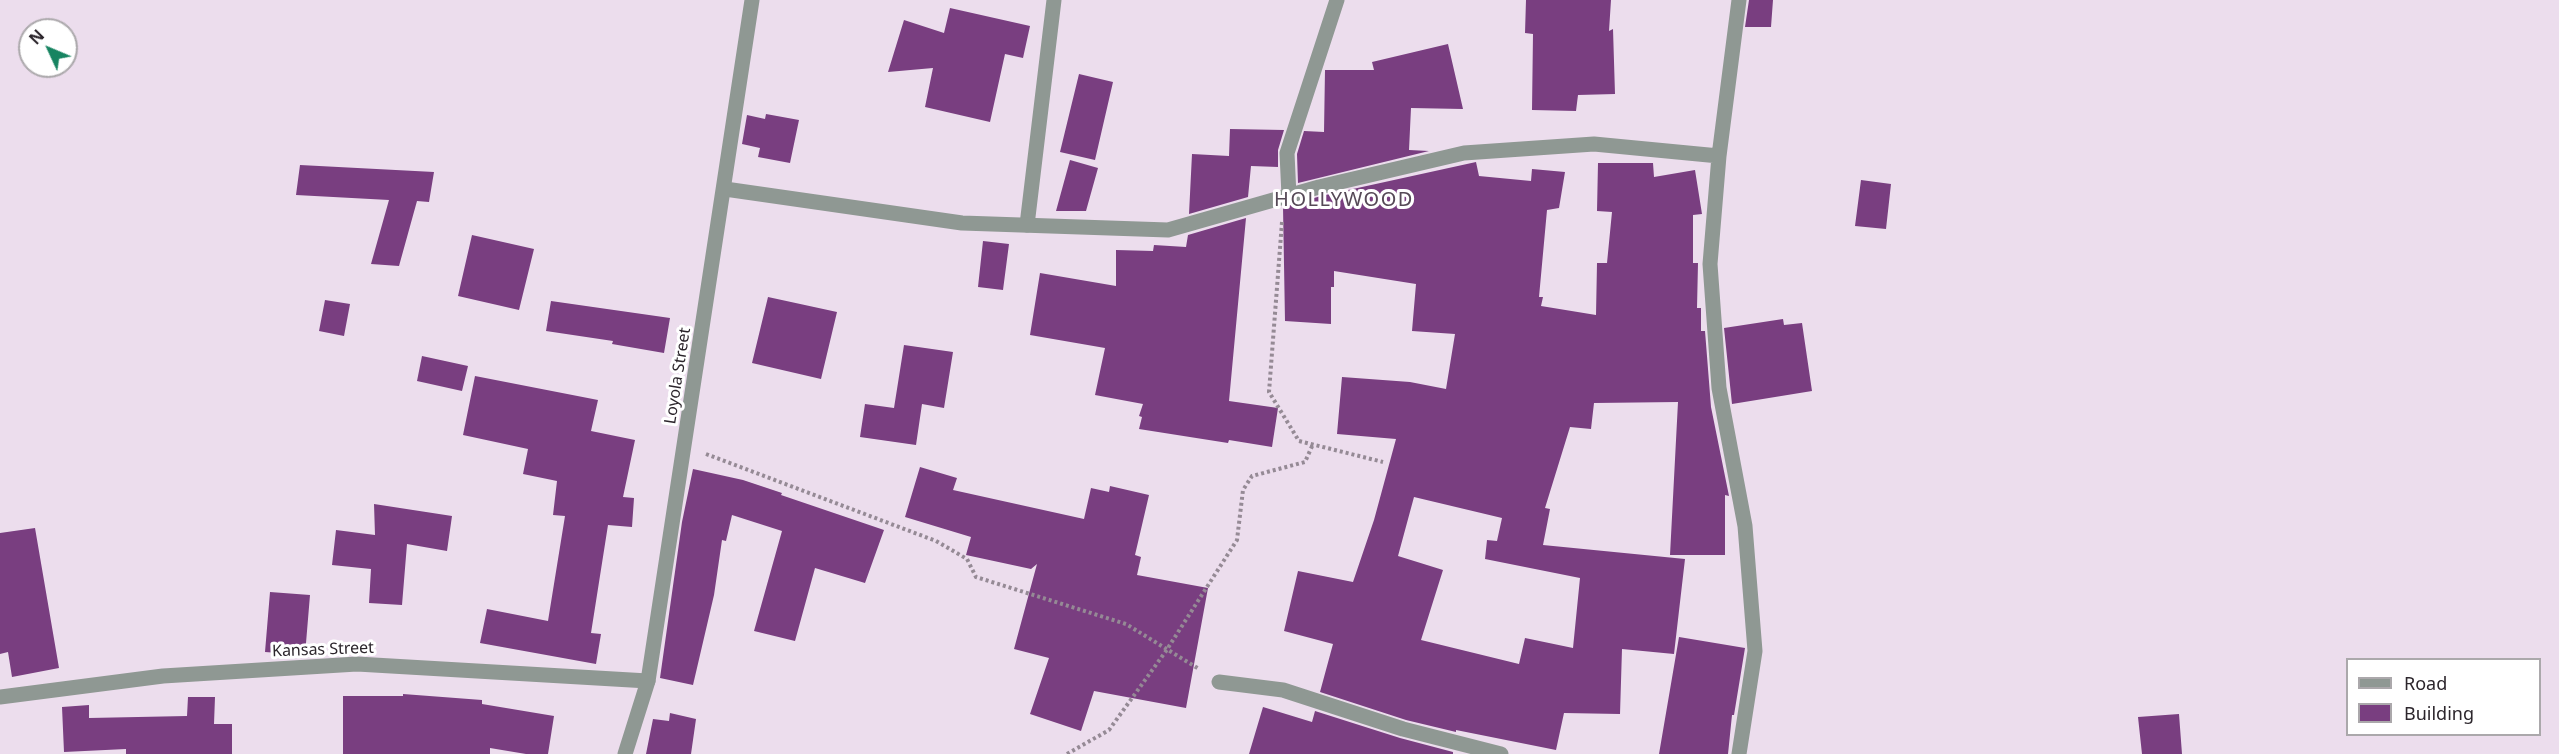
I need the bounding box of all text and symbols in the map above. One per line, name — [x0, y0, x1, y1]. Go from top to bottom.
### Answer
north arrow — [18, 18, 78, 78]
text: N — [24, 25, 49, 49]
district label: HOLLYWOOD — [1274, 188, 1414, 212]
street label: Loyola Street — [661, 326, 695, 426]
street label: Kansas Street — [272, 639, 374, 661]
legend — [2346, 658, 2541, 736]
text: Road — [2404, 671, 2447, 695]
text: Building — [2404, 701, 2474, 725]

